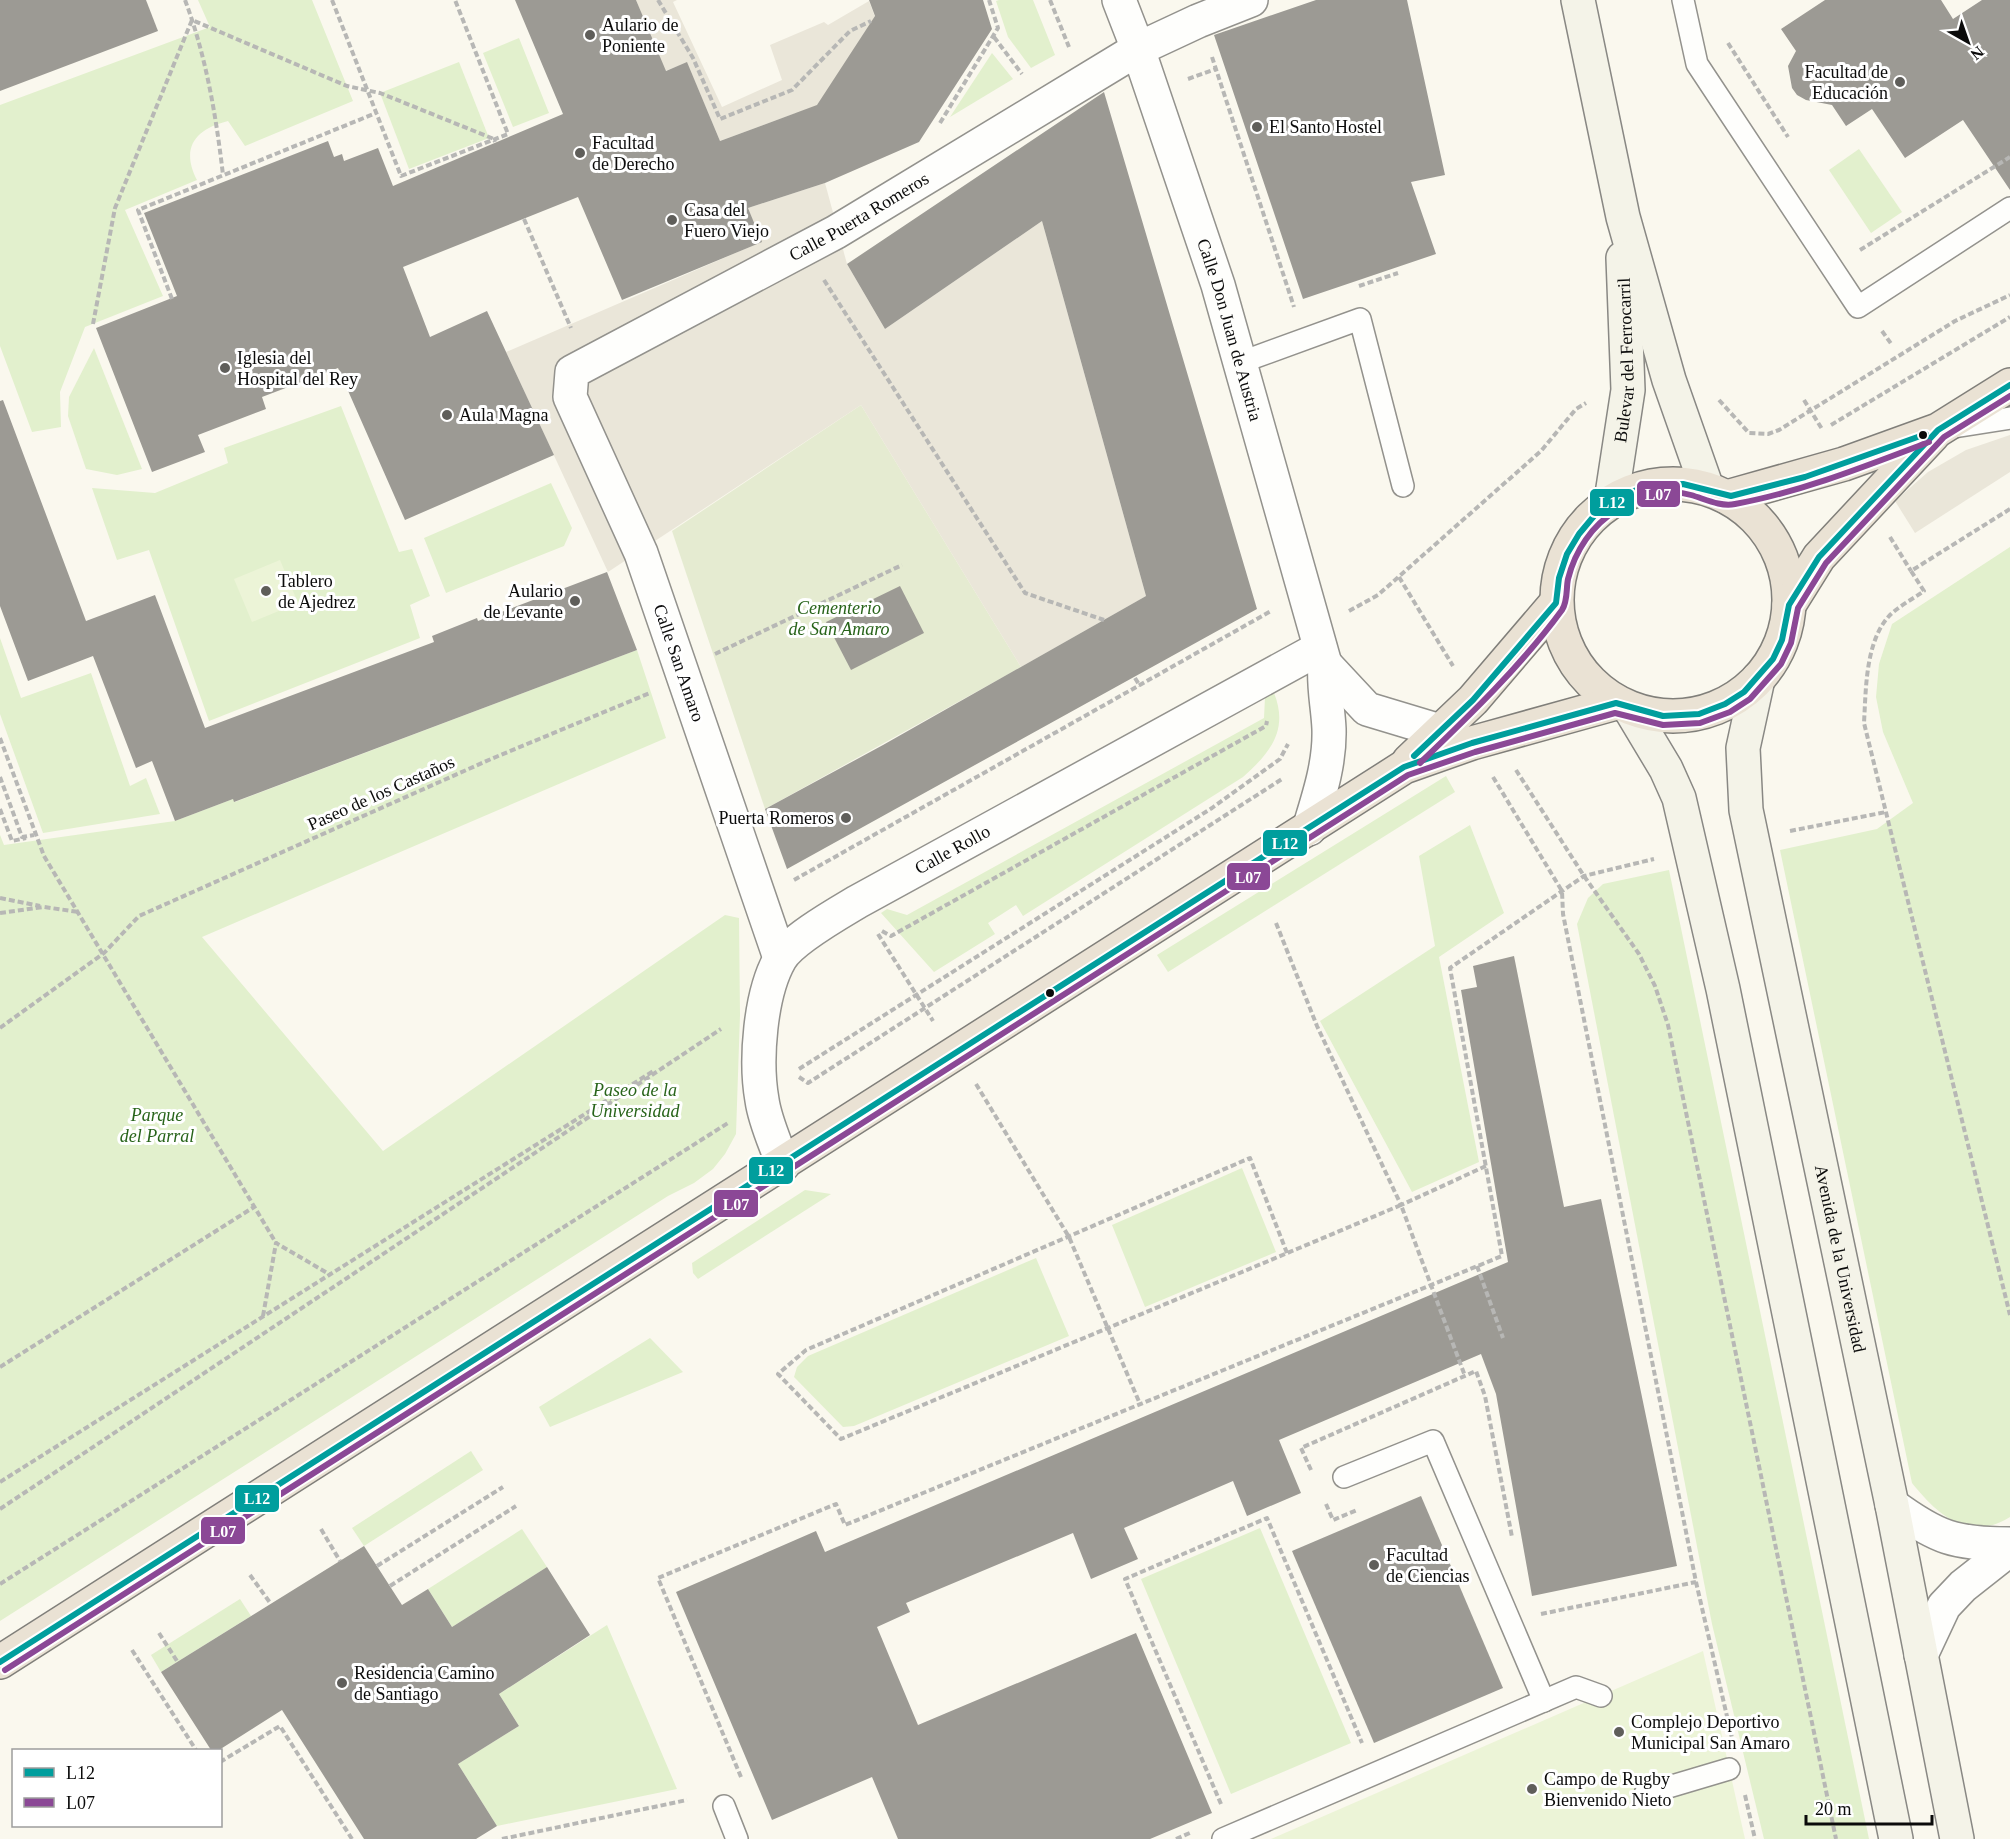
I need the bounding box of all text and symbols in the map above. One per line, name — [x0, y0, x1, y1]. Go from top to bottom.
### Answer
north arrow — [1938, 12, 1998, 72]
place label: Aulario de Poniente — [602, 15, 678, 56]
marker: Aulario de Poniente — [583, 28, 597, 42]
text: N — [1967, 43, 1987, 64]
place label: Facultad de Educación — [1805, 62, 1888, 103]
marker: Facultad de Educación — [1893, 75, 1907, 89]
place label: El Santo Hostel — [1269, 117, 1382, 137]
marker: El Santo Hostel — [1250, 120, 1264, 134]
place label: Facultad de Derecho — [592, 133, 674, 174]
marker: Facultad de Derecho — [573, 146, 587, 160]
street label: Calle Puerta Romeros — [786, 168, 932, 265]
place label: Casa del Fuero Viejo — [684, 200, 769, 241]
marker: Casa del Fuero Viejo — [665, 213, 679, 227]
street label: Calle Don Juan de Austria — [1193, 236, 1266, 423]
street label: Bulevar del Ferrocarril — [1610, 277, 1638, 444]
place label: Iglesia del Hospital del Rey — [237, 348, 358, 389]
marker: Iglesia del Hospital del Rey — [218, 361, 232, 375]
place label: Aula Magna — [459, 405, 548, 425]
marker: Aula Magna — [440, 408, 454, 422]
unlabelled marker — [1917, 429, 1929, 441]
line badge: L07 — [1636, 480, 1681, 508]
text: L07 — [1645, 486, 1671, 503]
line badge: L12 — [1589, 488, 1635, 517]
text: L12 — [1599, 494, 1625, 511]
place label: Tablero de Ajedrez — [278, 571, 355, 612]
place label: Aulario de Levante — [484, 581, 563, 622]
marker: Tablero de Ajedrez — [259, 584, 273, 598]
marker: Aulario de Levante — [568, 594, 582, 608]
park label: Cementerio de San Amaro — [789, 598, 890, 639]
street label: Calle San Amaro — [650, 602, 708, 724]
street label: Paseo de los Castaños — [305, 752, 457, 834]
place label: Puerta Romeros — [719, 808, 834, 828]
marker: Puerta Romeros — [839, 811, 853, 825]
street label: Calle Rollo — [911, 821, 993, 878]
line badge: L12 — [1262, 829, 1308, 857]
text: L12 — [1272, 835, 1298, 852]
line badge: L07 — [1226, 862, 1271, 891]
text: L07 — [1235, 869, 1261, 886]
unlabelled marker — [1044, 987, 1056, 999]
park label: Paseo de la Universidad — [591, 1080, 680, 1121]
park label: Parque del Parral — [120, 1105, 194, 1146]
line badge: L12 — [748, 1156, 794, 1185]
text: L12 — [758, 1162, 784, 1179]
street label: Avenida de la Universidad — [1811, 1163, 1870, 1354]
line badge: L07 — [713, 1189, 759, 1218]
text: L07 — [723, 1196, 749, 1213]
line badge: L12 — [234, 1484, 280, 1513]
text: L12 — [244, 1490, 270, 1507]
line badge: L07 — [200, 1516, 246, 1545]
text: L07 — [210, 1523, 236, 1540]
place label: Facultad de Ciencias — [1386, 1545, 1469, 1586]
marker: Facultad de Ciencias — [1367, 1558, 1381, 1572]
place label: Residencia Camino de Santiago — [354, 1663, 494, 1704]
marker: Residencia Camino de Santiago — [335, 1676, 349, 1690]
place label: Complejo Deportivo Municipal San Amaro — [1631, 1712, 1790, 1753]
marker: Complejo Deportivo Municipal San Amaro — [1612, 1725, 1626, 1739]
legend — [12, 1749, 222, 1827]
text: L12 — [66, 1763, 95, 1783]
place label: Campo de Rugby Bienvenido Nieto — [1544, 1769, 1671, 1810]
marker: Campo de Rugby Bienvenido Nieto — [1525, 1782, 1539, 1796]
scale bar — [1806, 1788, 1932, 1826]
text: L07 — [66, 1793, 95, 1813]
text: 20 m — [1815, 1799, 1852, 1819]

